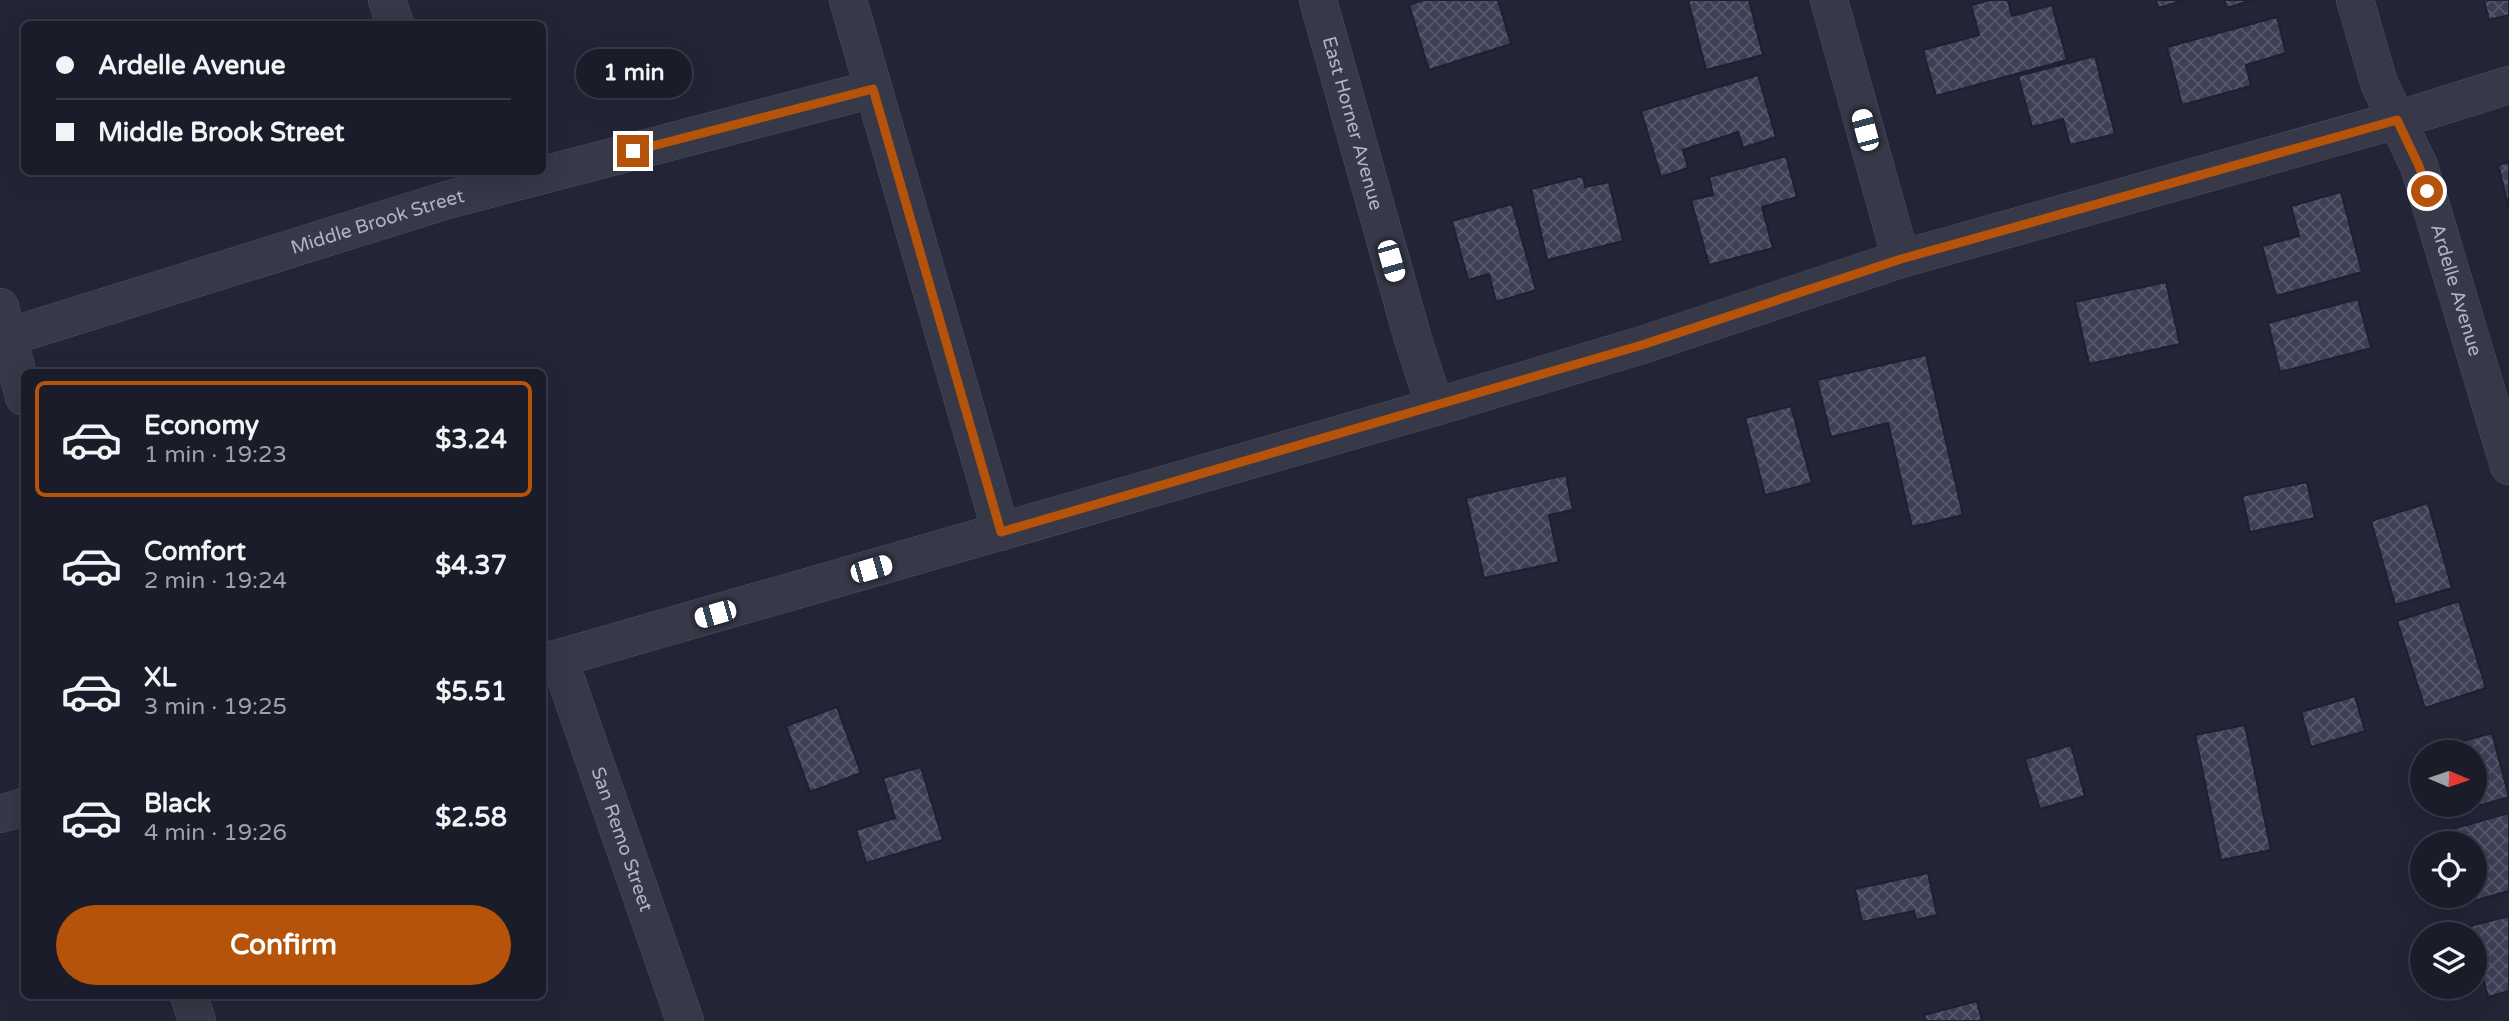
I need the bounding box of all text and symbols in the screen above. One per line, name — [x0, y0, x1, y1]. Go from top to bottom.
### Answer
street label: East Horner Avenue — [1318, 34, 1387, 213]
text: Ardelle Avenue — [98, 50, 285, 81]
callout: 1 min — [575, 50, 691, 99]
text: 1 min — [603, 59, 665, 87]
car — [1850, 107, 1881, 153]
text: Middle Brook Street — [98, 117, 344, 148]
route end — [617, 135, 649, 167]
route start — [2411, 175, 2443, 207]
street label: Middle Brook Street — [288, 185, 466, 259]
street label: Ardelle Avenue — [2426, 221, 2486, 359]
car — [1376, 238, 1407, 284]
icon: car — [60, 408, 123, 471]
text: Economy — [144, 410, 259, 441]
text: $3.24 — [435, 424, 507, 455]
text: 1 min · 19:23 — [144, 441, 287, 469]
icon: car — [60, 534, 123, 597]
text: Comfort — [144, 536, 246, 567]
text: $4.37 — [435, 550, 507, 581]
car — [848, 553, 895, 585]
text: 2 min · 19:24 — [144, 567, 287, 595]
car — [692, 598, 739, 630]
icon: car — [60, 660, 123, 723]
text: XL — [144, 662, 176, 693]
text: $5.51 — [435, 676, 507, 707]
text: 3 min · 19:25 — [144, 693, 287, 721]
north arrow — [2410, 740, 2487, 817]
map controls — [2410, 740, 2487, 999]
street label: San Remo Street — [586, 764, 657, 915]
icon: car — [60, 786, 123, 849]
text: Black — [144, 788, 211, 819]
text: $2.58 — [435, 802, 507, 833]
text: 4 min · 19:26 — [144, 819, 287, 847]
button: locate — [2410, 831, 2487, 908]
button: Confirm — [56, 905, 511, 985]
button: layers — [2410, 922, 2487, 999]

